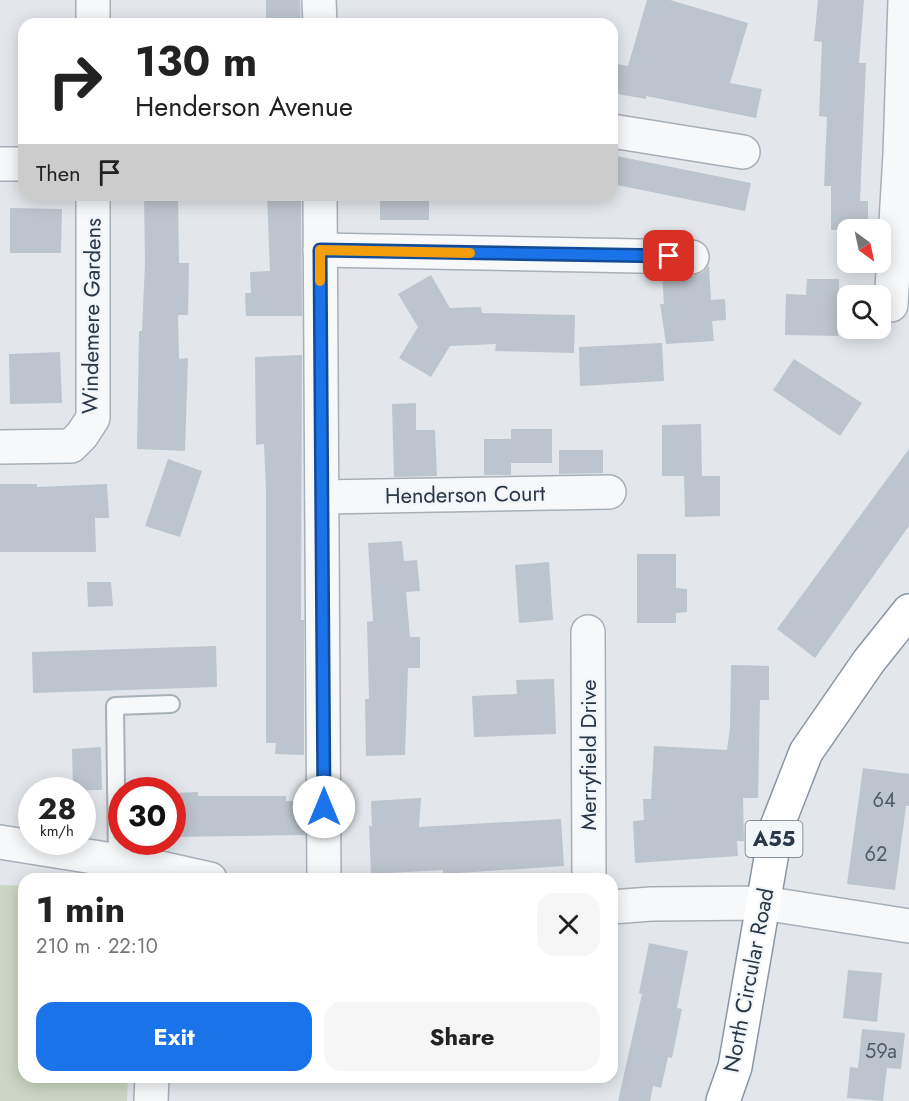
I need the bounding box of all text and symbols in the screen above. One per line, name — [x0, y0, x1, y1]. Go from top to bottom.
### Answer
text: 130 m — [135, 31, 257, 92]
icon: right — [36, 42, 114, 120]
text: Henderson Avenue — [135, 87, 353, 126]
icon: arrive — [93, 156, 126, 189]
text: Then — [36, 157, 81, 189]
street label: Windemere Gardens — [73, 218, 109, 414]
north arrow — [837, 219, 891, 273]
map controls — [837, 219, 891, 339]
pin — [643, 230, 694, 281]
icon: arrive — [652, 239, 685, 272]
button: search — [837, 285, 891, 339]
street label: Henderson Court — [384, 477, 546, 511]
street label: Merryfield Drive — [572, 679, 604, 831]
position arrow — [292, 775, 356, 839]
speed limit sign: 30 — [108, 777, 186, 855]
house number: 64 — [872, 786, 896, 815]
text: 28 — [38, 787, 76, 830]
text: km/h — [40, 820, 74, 842]
road number: A55 — [746, 821, 802, 857]
house number: 62 — [865, 840, 887, 869]
text: 1 min — [36, 883, 125, 935]
street label: North Circular Road — [714, 885, 782, 1075]
button: close — [537, 893, 600, 956]
text: 210 m · 22:10 — [36, 932, 158, 961]
button: Exit — [36, 1002, 312, 1071]
button: Share — [324, 1002, 600, 1071]
house number: 59a — [865, 1037, 897, 1066]

